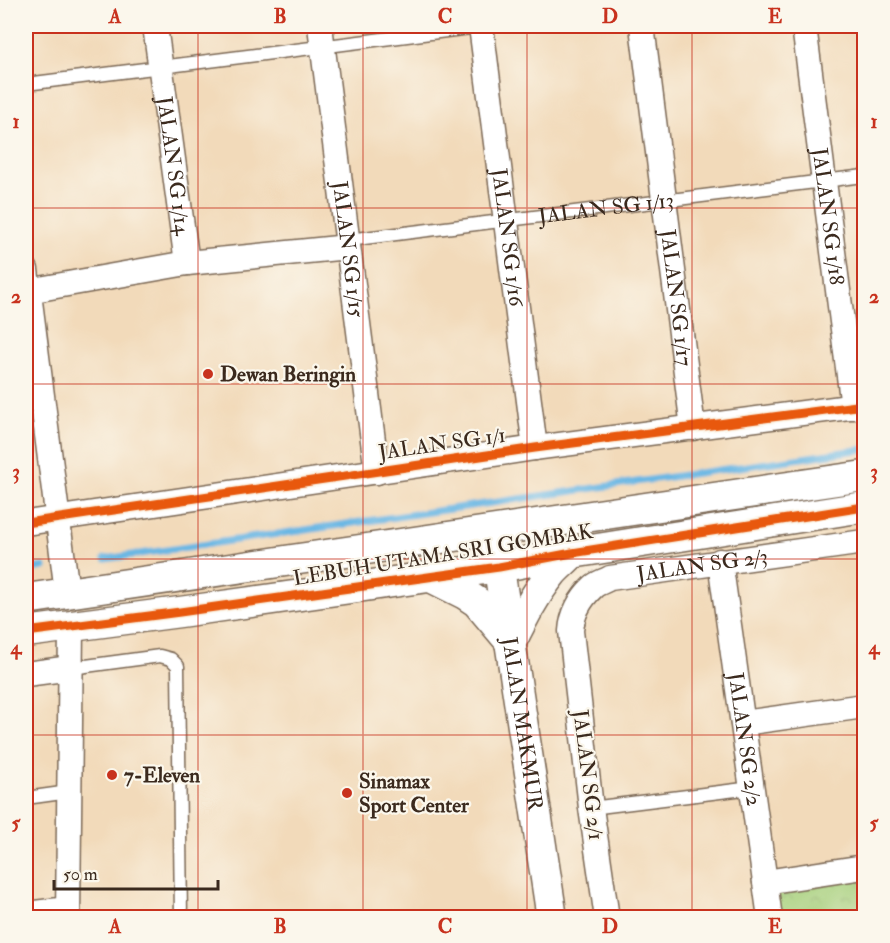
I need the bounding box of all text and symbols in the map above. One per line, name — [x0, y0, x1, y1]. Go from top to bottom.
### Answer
text: A — [108, 4, 122, 29]
text: B — [273, 4, 287, 29]
text: C — [438, 4, 452, 29]
text: D — [602, 4, 618, 29]
text: E — [768, 4, 783, 29]
street label: JALAN SG 1/14 — [151, 94, 197, 238]
text: 1 — [12, 109, 20, 134]
text: 1 — [870, 109, 878, 134]
street label: JALAN SG 1/18 — [806, 145, 851, 287]
street label: JALAN SG 1/16 — [486, 166, 530, 309]
street label: JALAN SG 1/15 — [326, 178, 371, 320]
street label: JALAN SG 1/13 — [536, 186, 675, 230]
street label: JALAN SG 1/17 — [654, 227, 699, 368]
text: 2 — [11, 284, 21, 309]
text: 2 — [869, 284, 879, 309]
place label: Dewan Beringin — [220, 361, 356, 388]
marker: Dewan Beringin — [201, 367, 215, 381]
street label: JALAN SG 1/1 — [376, 422, 507, 466]
text: 3 — [12, 459, 20, 484]
text: 3 — [870, 459, 878, 484]
street label: LEBUH UTAMA SRI GOMBAK — [291, 518, 595, 592]
street label: JALAN SG 2/3 — [634, 542, 769, 588]
street label: JALAN MAKMUR — [496, 634, 549, 814]
text: 4 — [10, 635, 23, 660]
text: 4 — [868, 635, 881, 660]
street label: JALAN SG 2/2 — [722, 670, 768, 808]
street label: JALAN SG 2/1 — [566, 707, 609, 842]
place label: 7-Eleven — [124, 762, 200, 789]
marker: 7-Eleven — [105, 768, 119, 782]
place label: Sinamax Sport Center — [359, 768, 470, 819]
marker: Sinamax Sport Center — [340, 786, 354, 800]
text: 5 — [12, 810, 22, 835]
text: 5 — [870, 810, 880, 835]
scale bar — [54, 853, 218, 891]
text: 50 m — [63, 863, 98, 886]
text: A — [108, 914, 122, 939]
text: B — [273, 914, 287, 939]
text: C — [438, 914, 452, 939]
text: D — [602, 914, 618, 939]
text: E — [768, 914, 783, 939]

